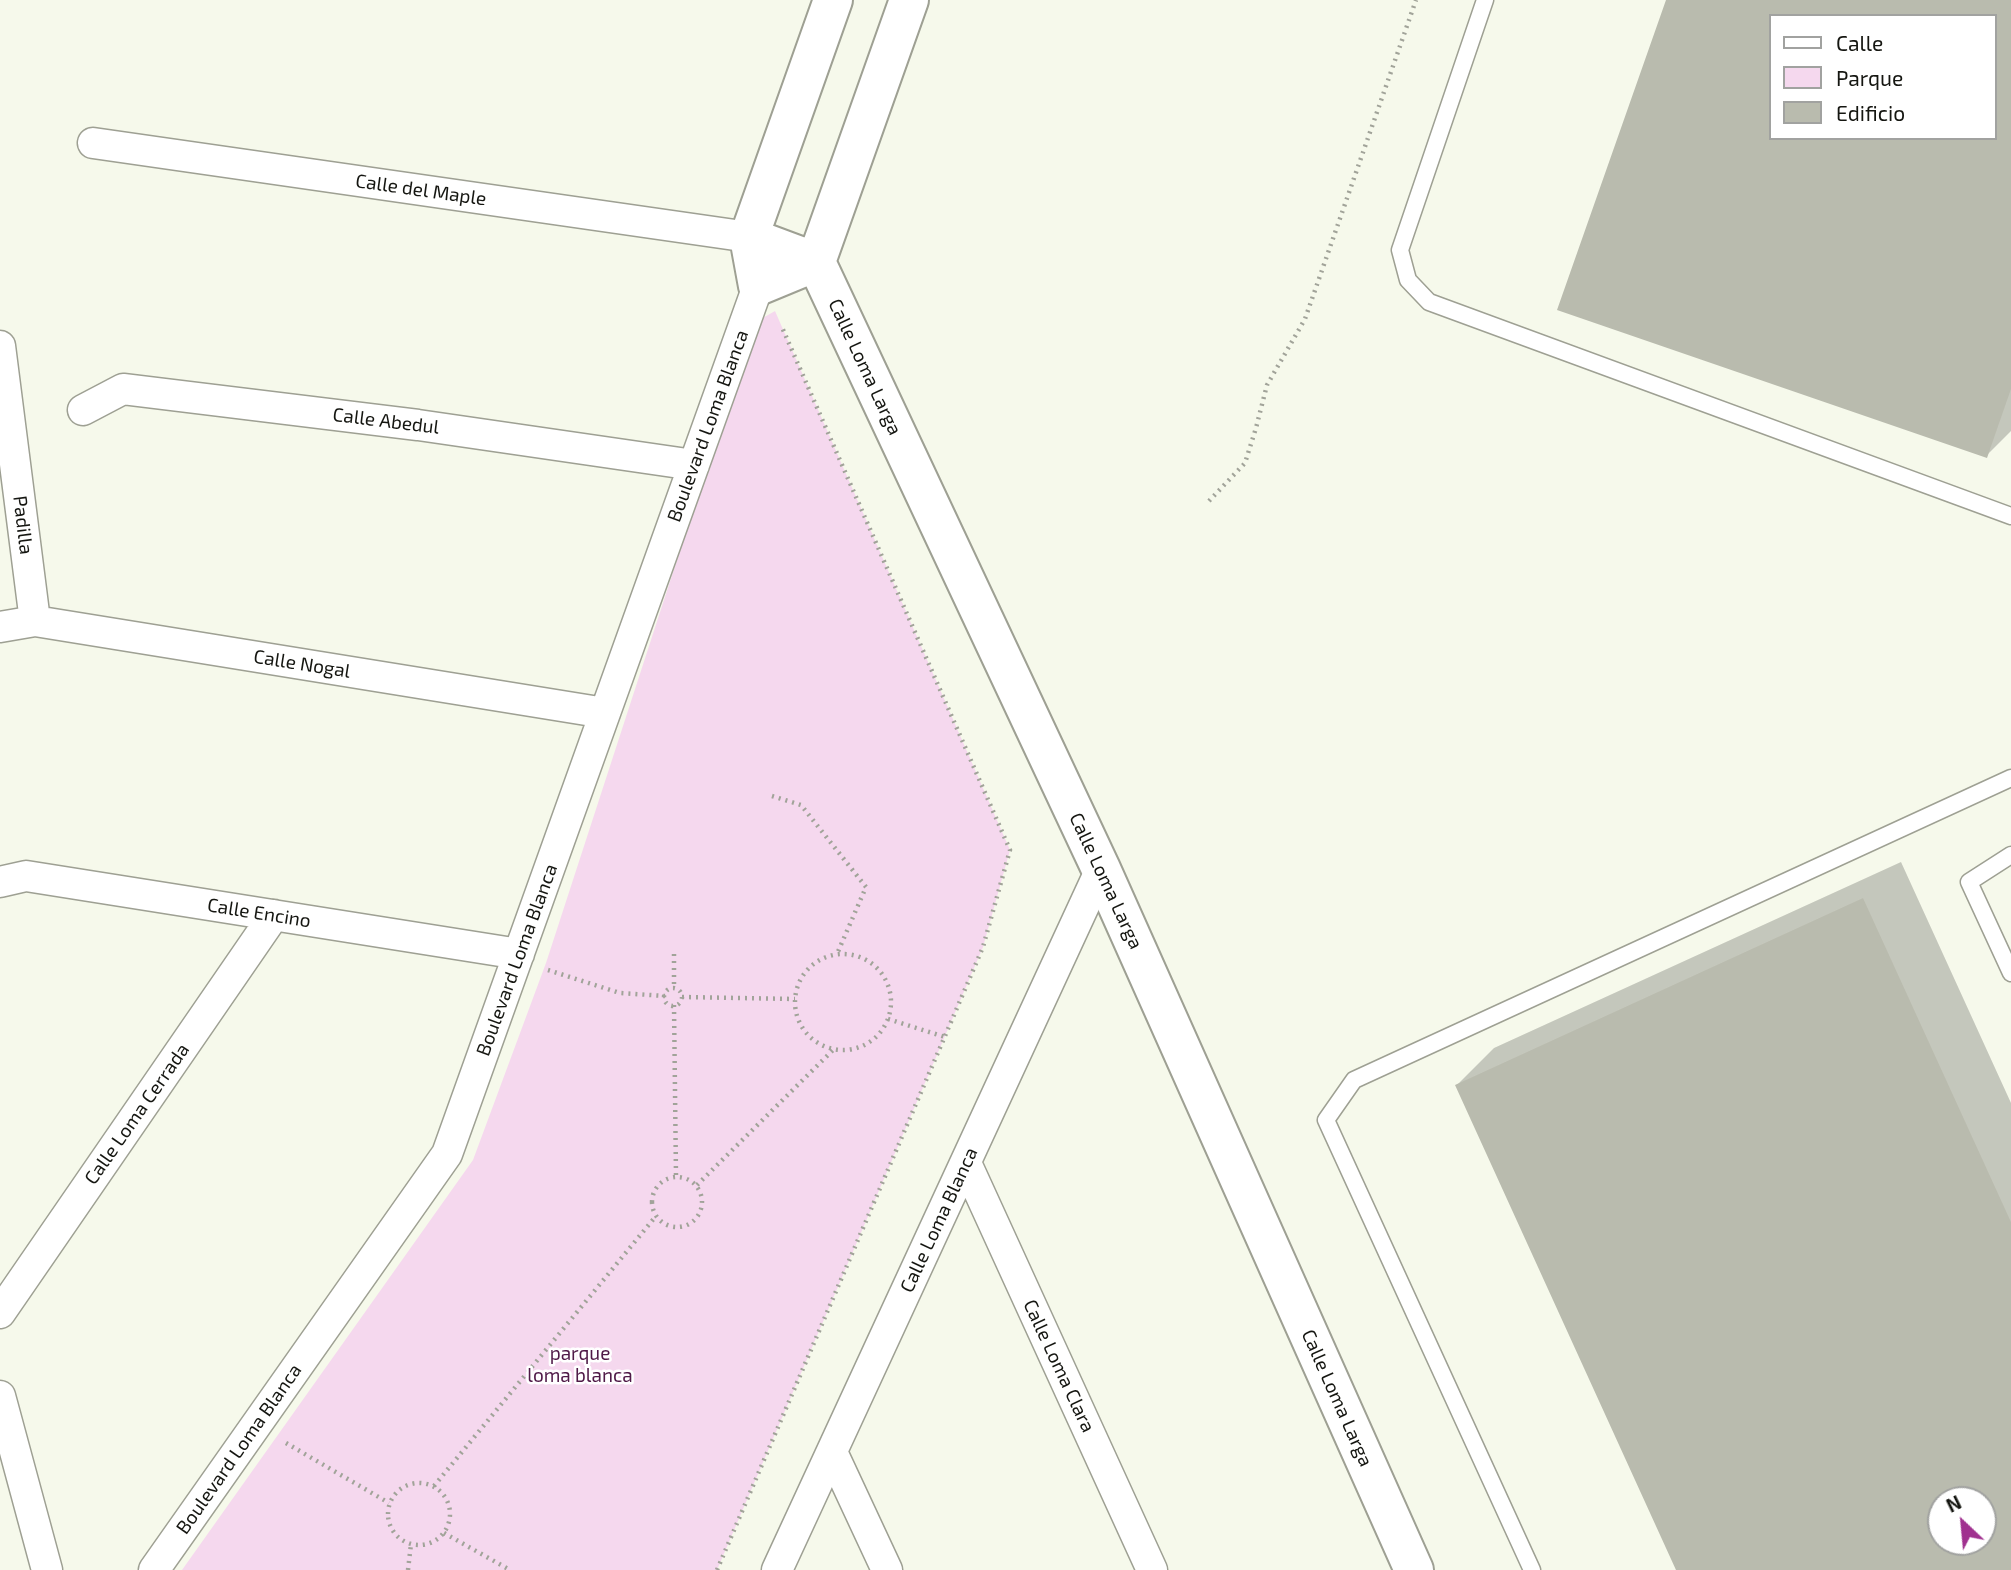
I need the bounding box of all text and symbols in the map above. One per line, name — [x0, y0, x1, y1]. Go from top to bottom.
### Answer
legend — [1770, 14, 1997, 140]
text: Calle — [1836, 30, 1883, 55]
text: Parque — [1836, 65, 1903, 90]
text: Edificio — [1836, 100, 1905, 125]
street label: Calle del Maple — [354, 170, 488, 210]
street label: Calle Loma Larga — [824, 295, 906, 439]
street label: Boulevard Loma Blanca — [663, 327, 753, 525]
street label: Calle Abedul — [331, 403, 441, 439]
street label: Padilla — [8, 494, 38, 556]
street label: Calle Nogal — [252, 645, 352, 683]
street label: Calle Loma Larga — [1065, 809, 1147, 953]
street label: Boulevard Loma Blanca — [472, 861, 562, 1059]
street label: Calle Encino — [206, 894, 312, 932]
street label: Calle Loma Cerrada — [80, 1039, 194, 1189]
street label: Calle Loma Blanca — [895, 1144, 983, 1296]
street label: Calle Loma Clara — [1018, 1296, 1100, 1436]
street label: Calle Loma Larga — [1297, 1326, 1377, 1470]
park label: parque loma blanca — [527, 1343, 633, 1387]
street label: Boulevard Loma Blanca — [172, 1359, 306, 1539]
north arrow — [1927, 1486, 1997, 1556]
text: N — [1942, 1490, 1965, 1517]

